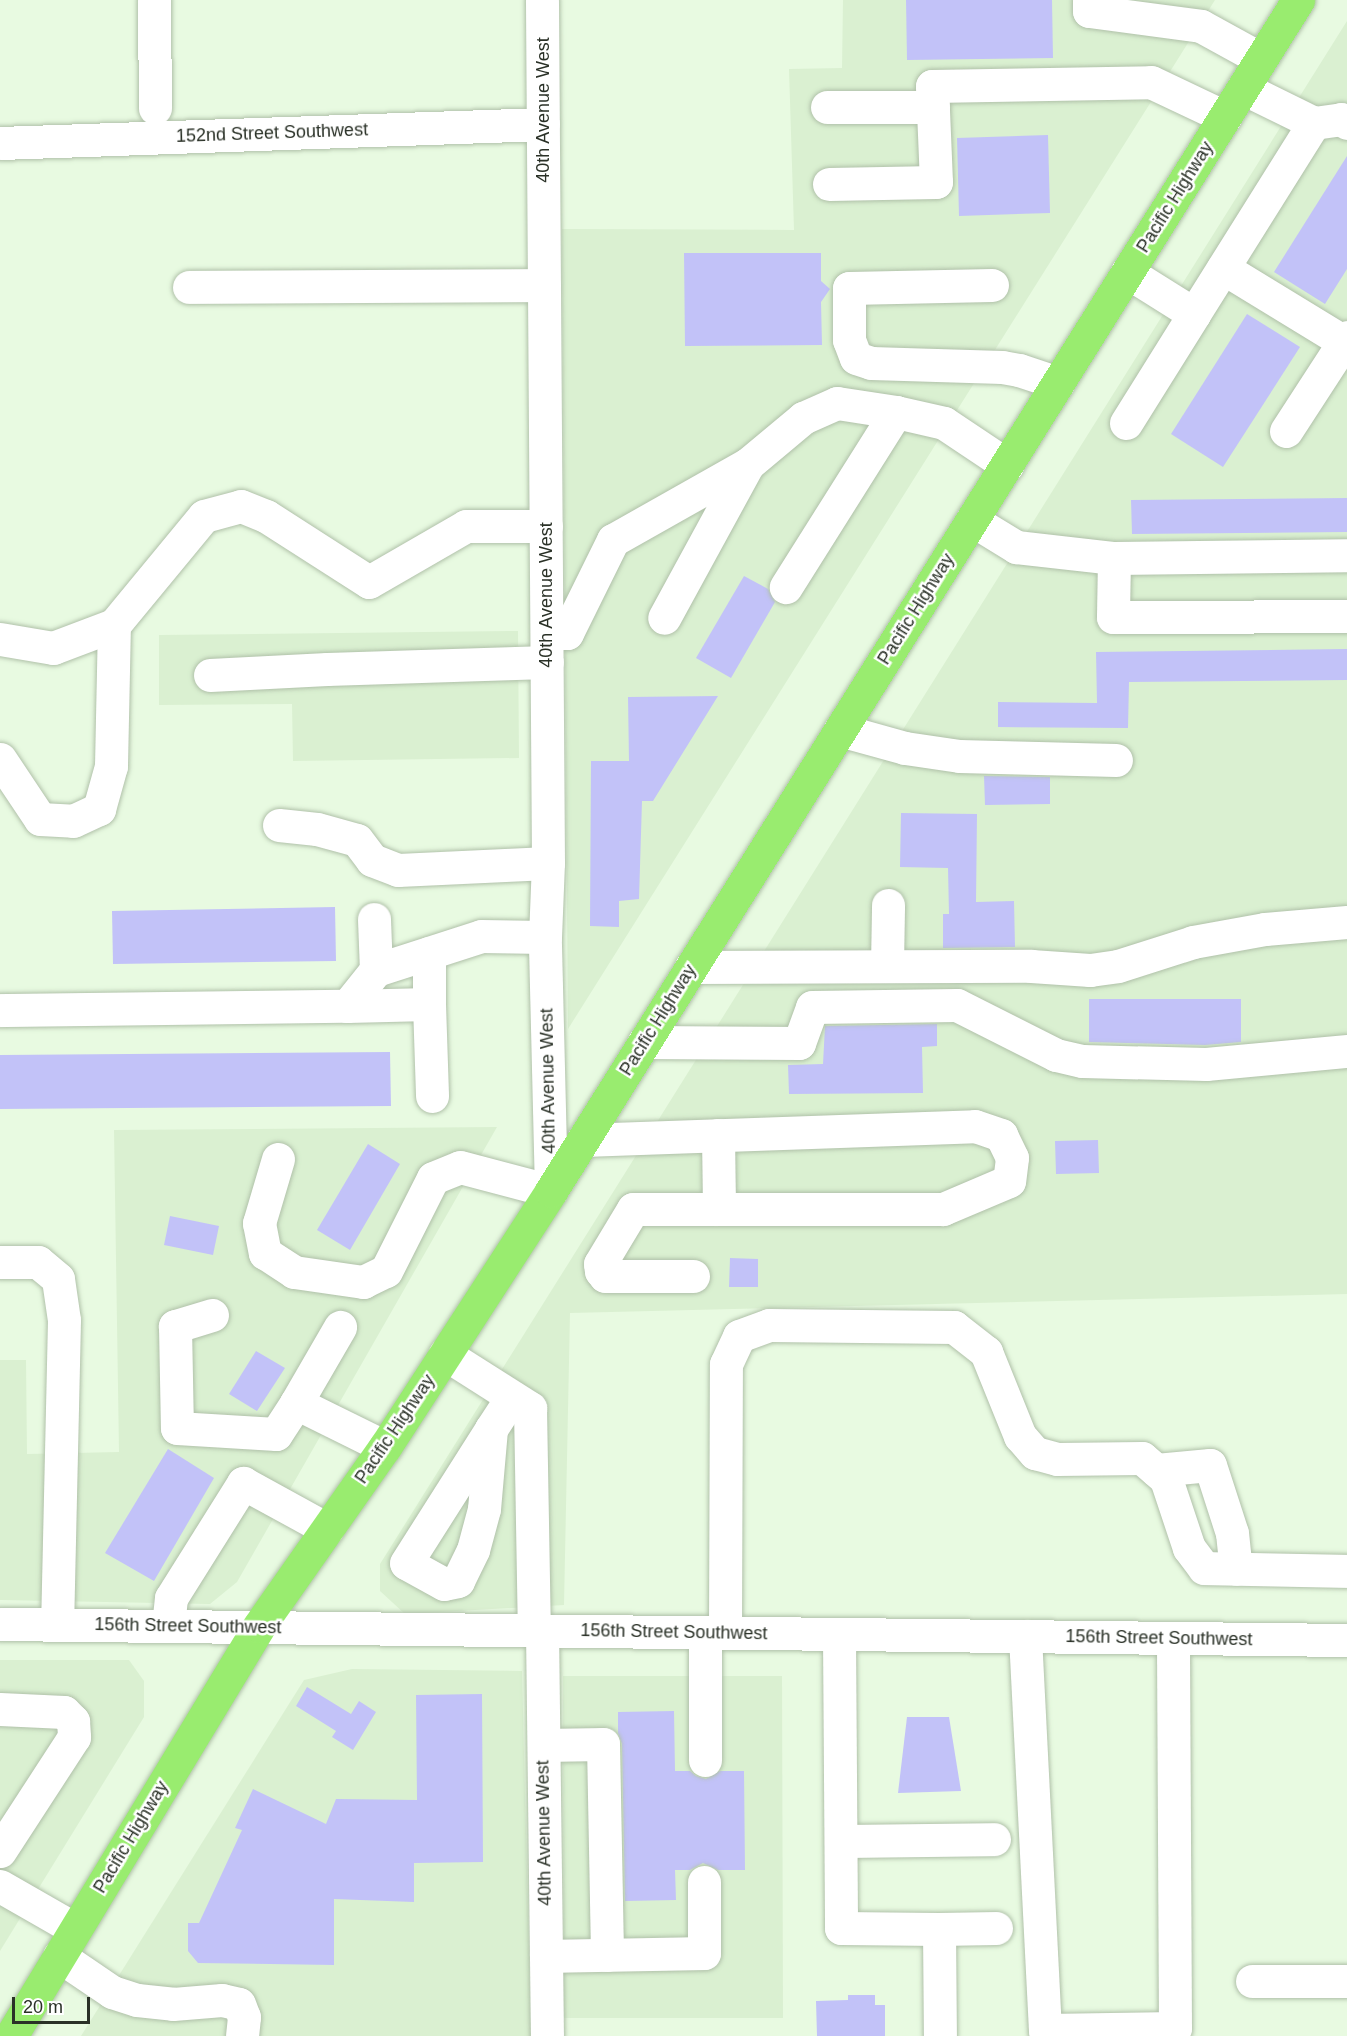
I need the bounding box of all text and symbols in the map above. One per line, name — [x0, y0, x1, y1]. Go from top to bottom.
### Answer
street label: 40th Avenue West — [532, 37, 554, 183]
street label: 152nd Street Southwest — [176, 119, 368, 147]
street label: Pacific Highway — [1132, 137, 1218, 257]
street label: 40th Avenue West — [535, 522, 557, 668]
street label: Pacific Highway — [873, 549, 959, 669]
street label: Pacific Highway — [615, 960, 701, 1080]
street label: 40th Avenue West — [536, 1008, 560, 1154]
street label: Pacific Highway — [351, 1370, 439, 1488]
street label: 156th Street Southwest — [94, 1614, 282, 1638]
street label: 156th Street Southwest — [580, 1620, 768, 1644]
street label: 156th Street Southwest — [1065, 1626, 1253, 1650]
street label: 40th Avenue West — [532, 1760, 556, 1906]
street label: Pacific Highway — [89, 1777, 173, 1897]
scale bar — [15, 1985, 93, 2023]
text: 20 m — [23, 1997, 63, 2017]

